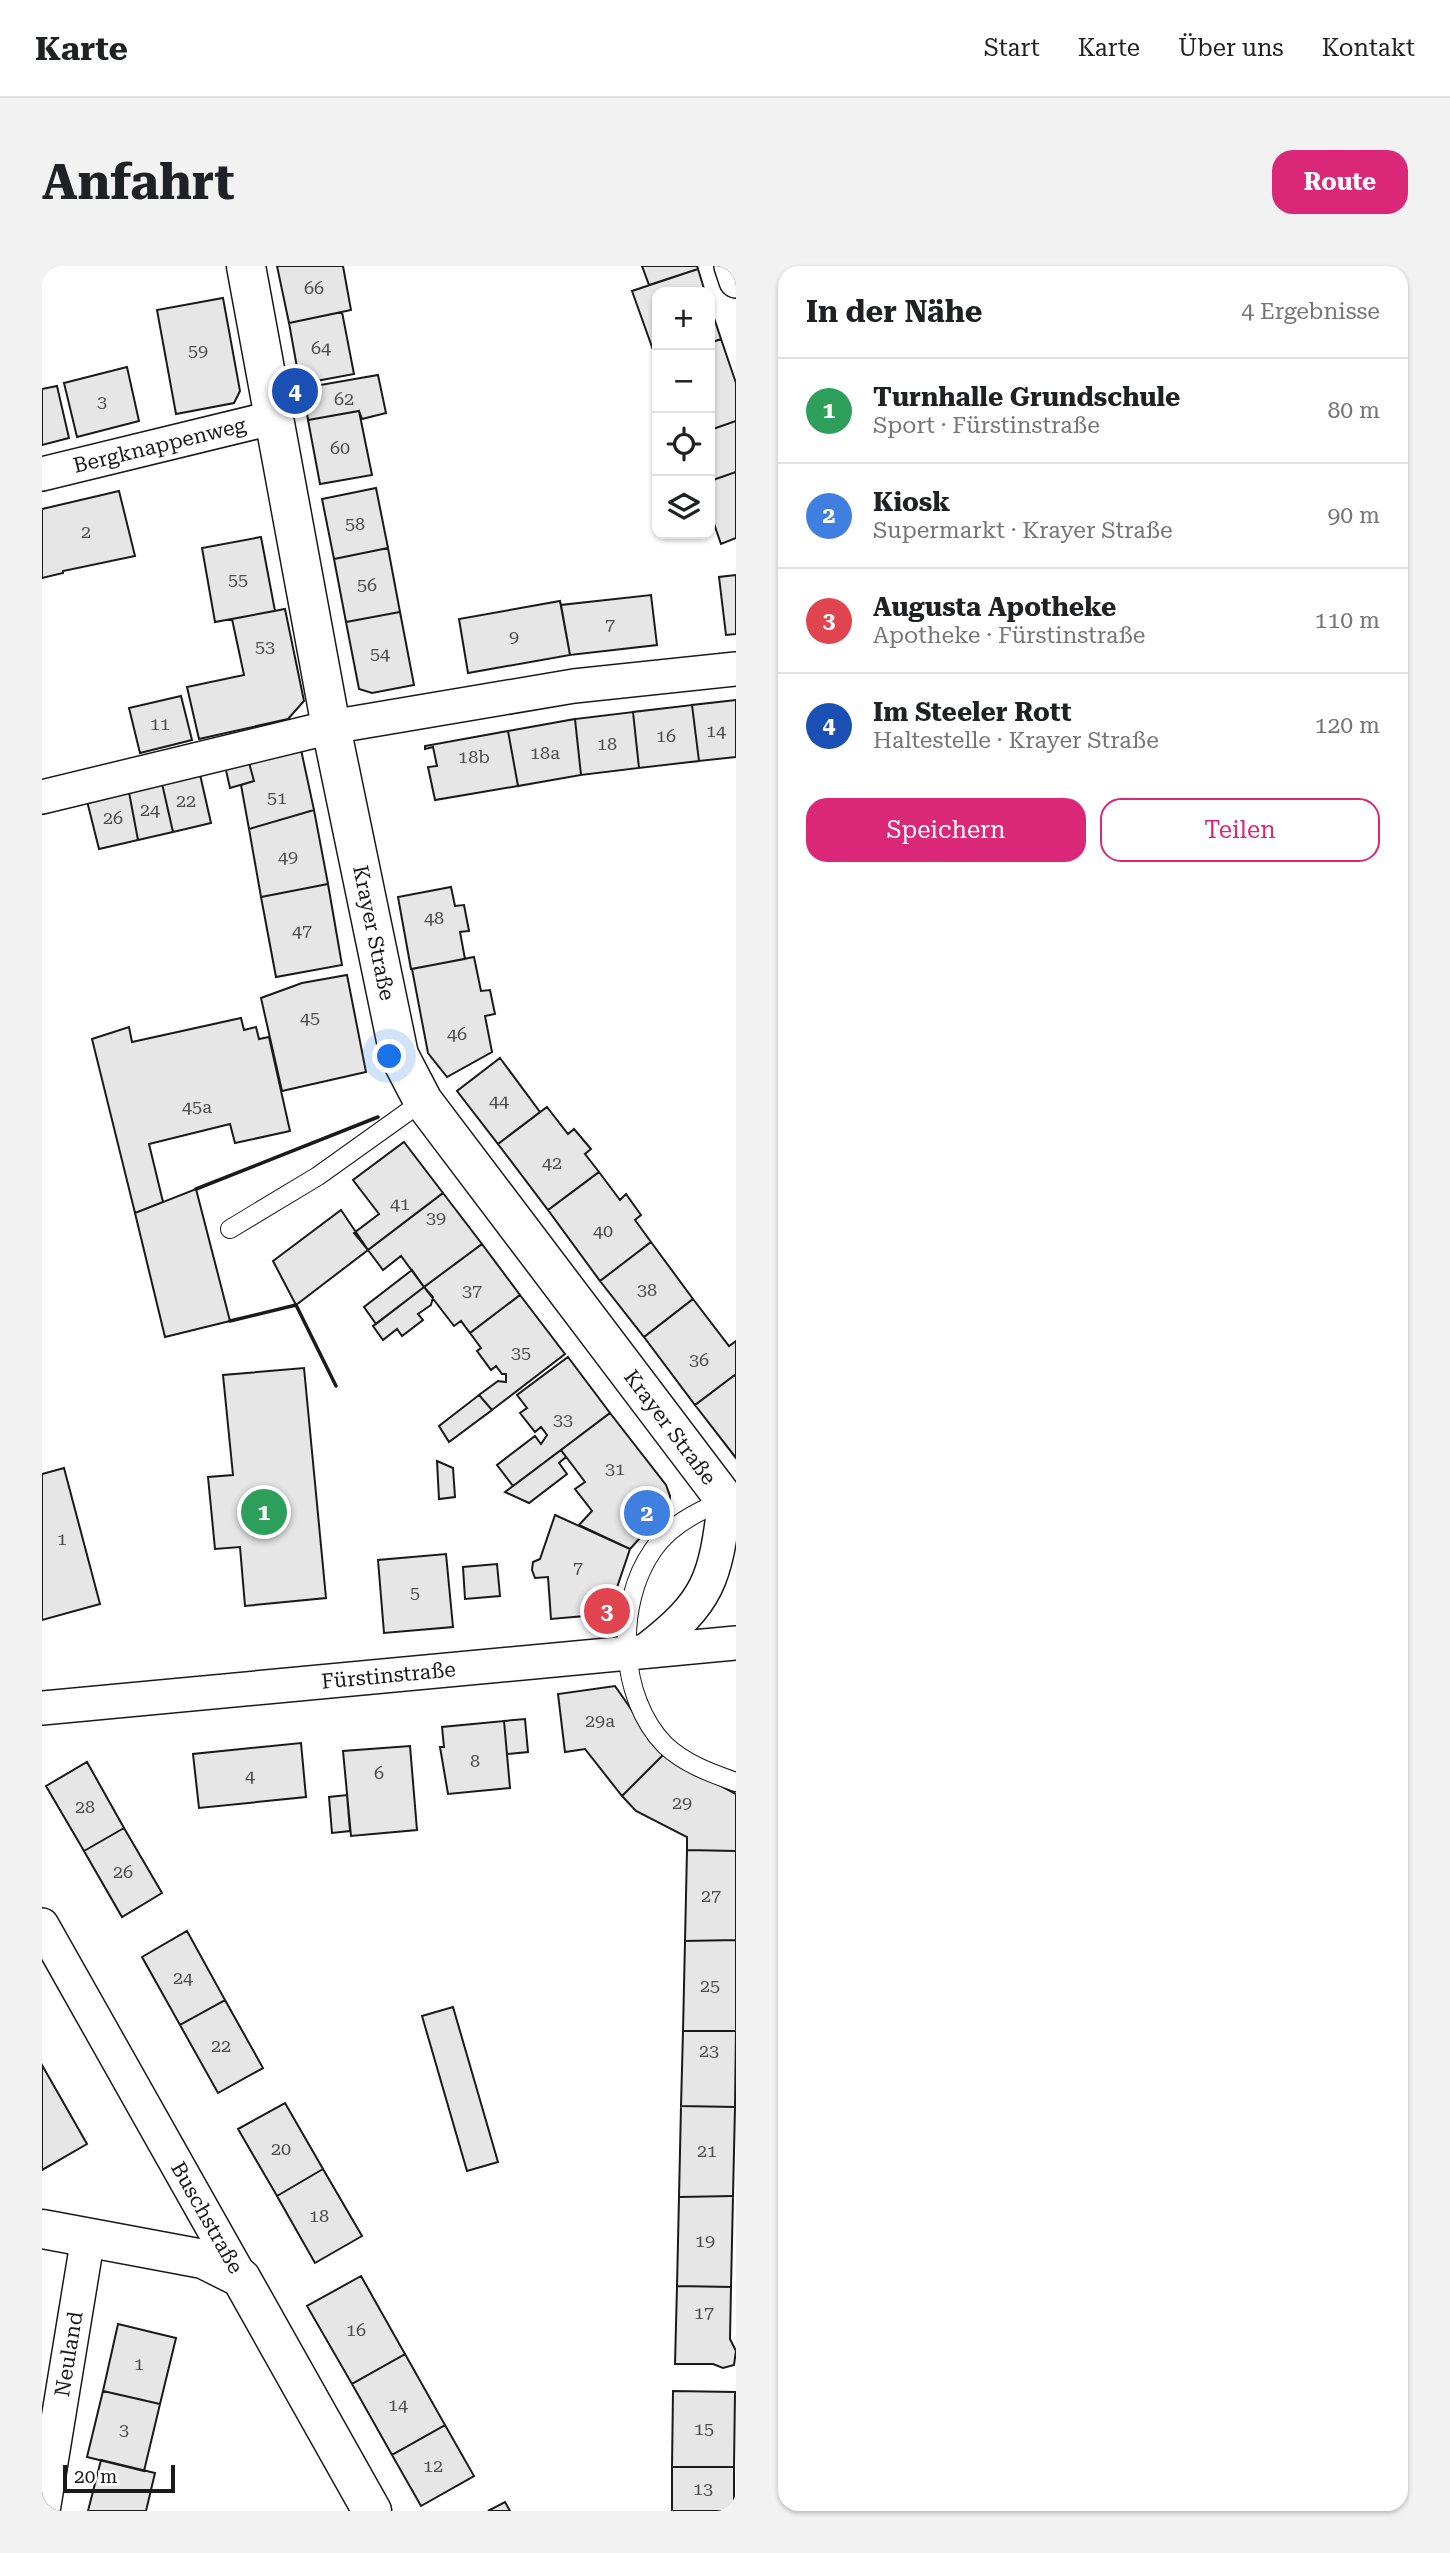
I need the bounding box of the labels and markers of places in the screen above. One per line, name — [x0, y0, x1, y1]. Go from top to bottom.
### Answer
pin: 4 — [272, 365, 318, 417]
pin: 1 — [241, 1486, 287, 1538]
pin: 2 — [624, 1487, 670, 1539]
pin: 3 — [584, 1585, 630, 1637]

